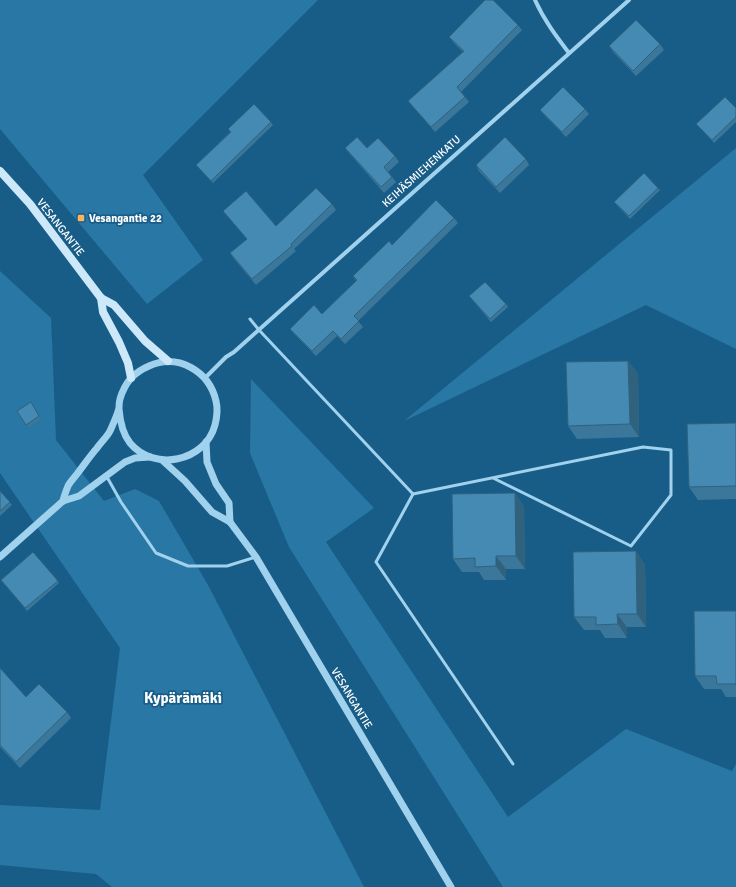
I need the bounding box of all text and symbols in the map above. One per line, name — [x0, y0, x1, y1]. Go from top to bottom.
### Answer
street label: KEIHÄSMIEHENKATU — [379, 132, 463, 210]
street label: VESANGANTIE — [34, 196, 87, 258]
place label: Vesangantie 22 — [89, 212, 162, 225]
marker: Vesangantie 22 — [76, 213, 86, 223]
street label: VESANGANTIE — [328, 665, 375, 731]
district label: Kypärämäki — [144, 689, 222, 707]

